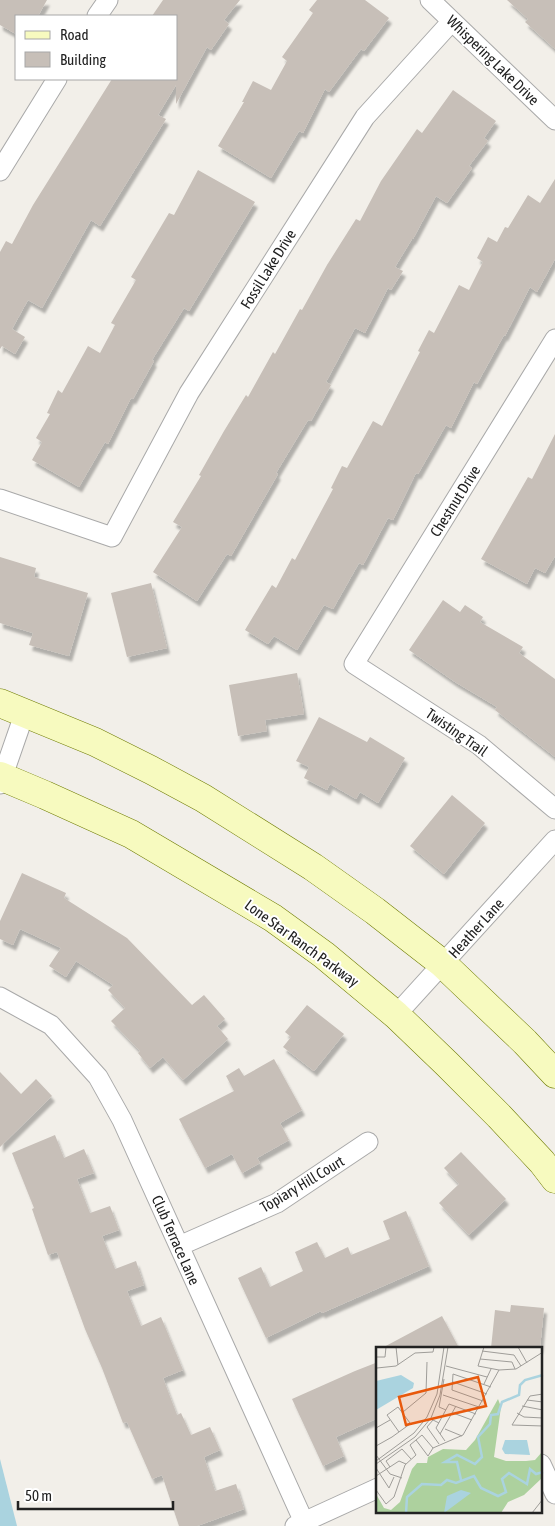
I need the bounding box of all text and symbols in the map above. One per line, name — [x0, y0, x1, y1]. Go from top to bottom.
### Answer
street label: Whispering Lake Drive — [443, 12, 543, 108]
legend — [15, 15, 178, 80]
text: Road — [60, 26, 89, 43]
text: Building — [60, 51, 106, 68]
street label: Fossil Lake Drive — [237, 226, 299, 312]
street label: Chestnut Drive — [426, 462, 484, 540]
street label: Twisting Trail — [423, 705, 491, 759]
street label: Heather Lane — [445, 895, 507, 961]
street label: Lone Star Ranch Parkway — [242, 896, 362, 990]
street label: Topiary Hill Court — [257, 1152, 347, 1216]
street label: Club Terrace Lane — [149, 1192, 203, 1288]
inset map — [376, 1347, 542, 1514]
scale bar — [18, 1478, 172, 1510]
text: 50 m — [25, 1487, 52, 1504]

